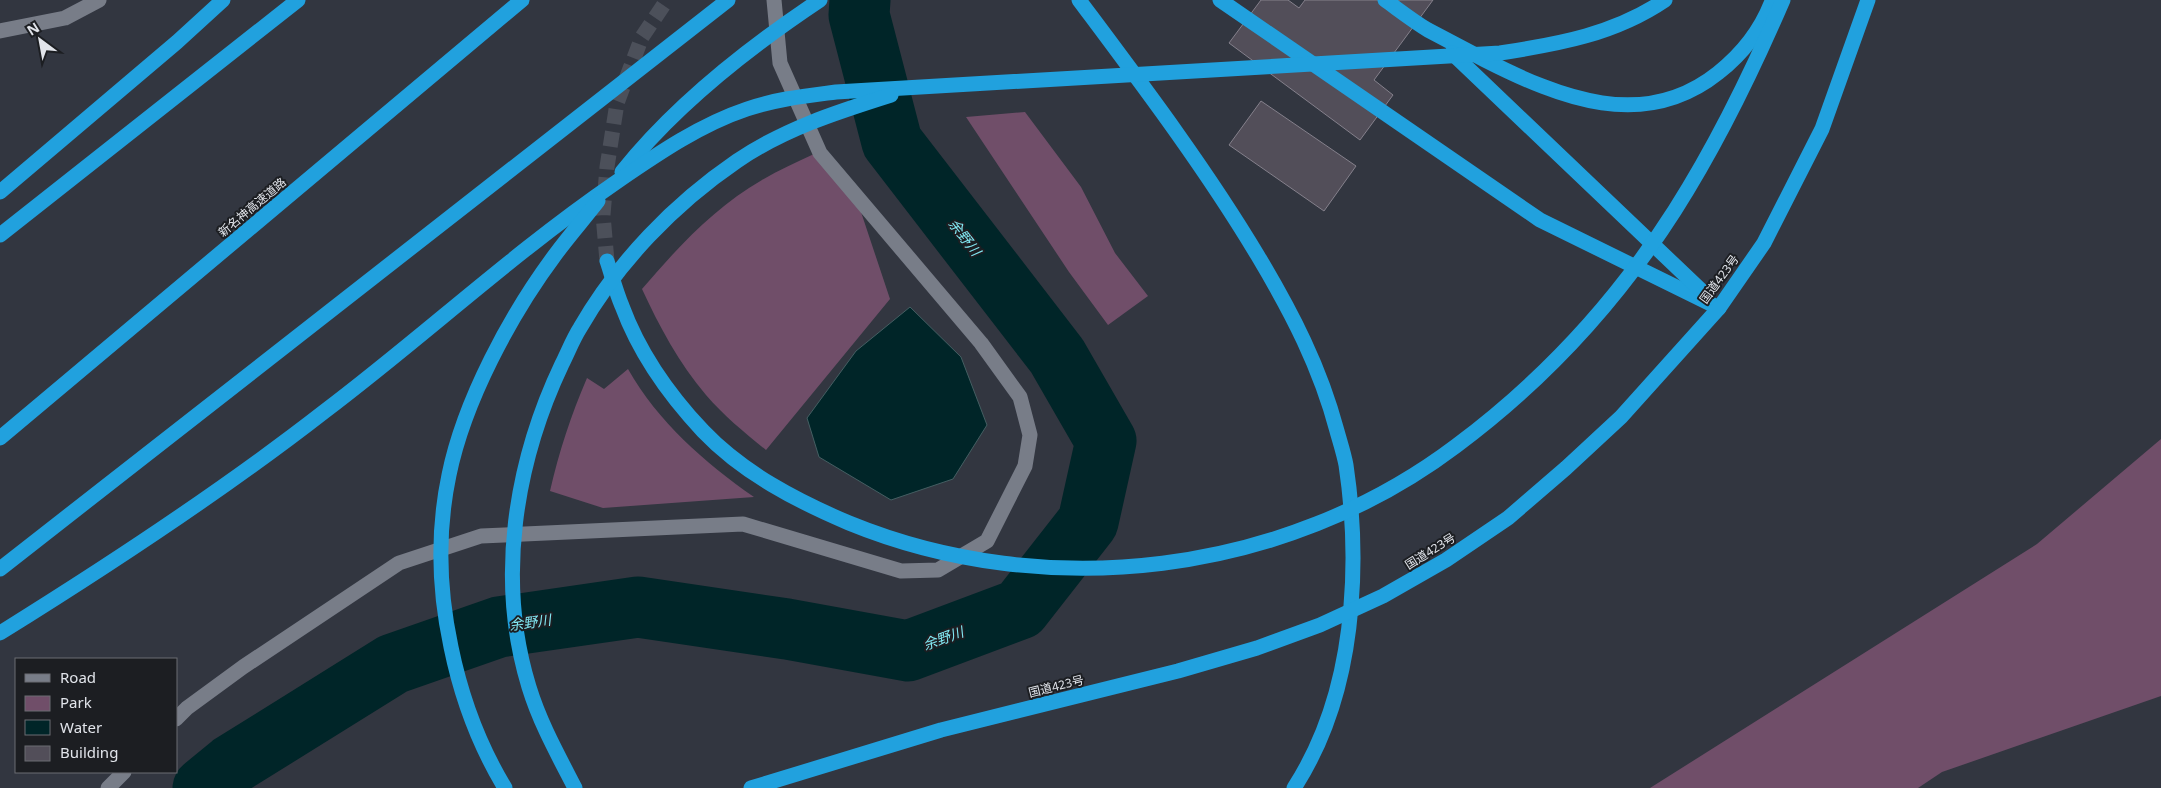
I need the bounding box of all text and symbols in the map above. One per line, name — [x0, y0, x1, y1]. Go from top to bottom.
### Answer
north arrow — [15, 15, 65, 65]
text: N — [23, 17, 43, 40]
street label: 新名神高速道路 — [214, 173, 290, 241]
water label: 余野川 — [945, 215, 987, 261]
street label: 国道423号 — [1695, 251, 1743, 307]
street label: 国道423号 — [1401, 529, 1459, 573]
water label: 余野川 — [508, 609, 554, 634]
water label: 余野川 — [920, 621, 968, 654]
legend — [15, 658, 178, 773]
text: Road — [60, 667, 96, 687]
street label: 国道423号 — [1026, 671, 1086, 701]
text: Park — [60, 692, 92, 712]
text: Water — [60, 717, 102, 737]
text: Building — [60, 742, 118, 762]

